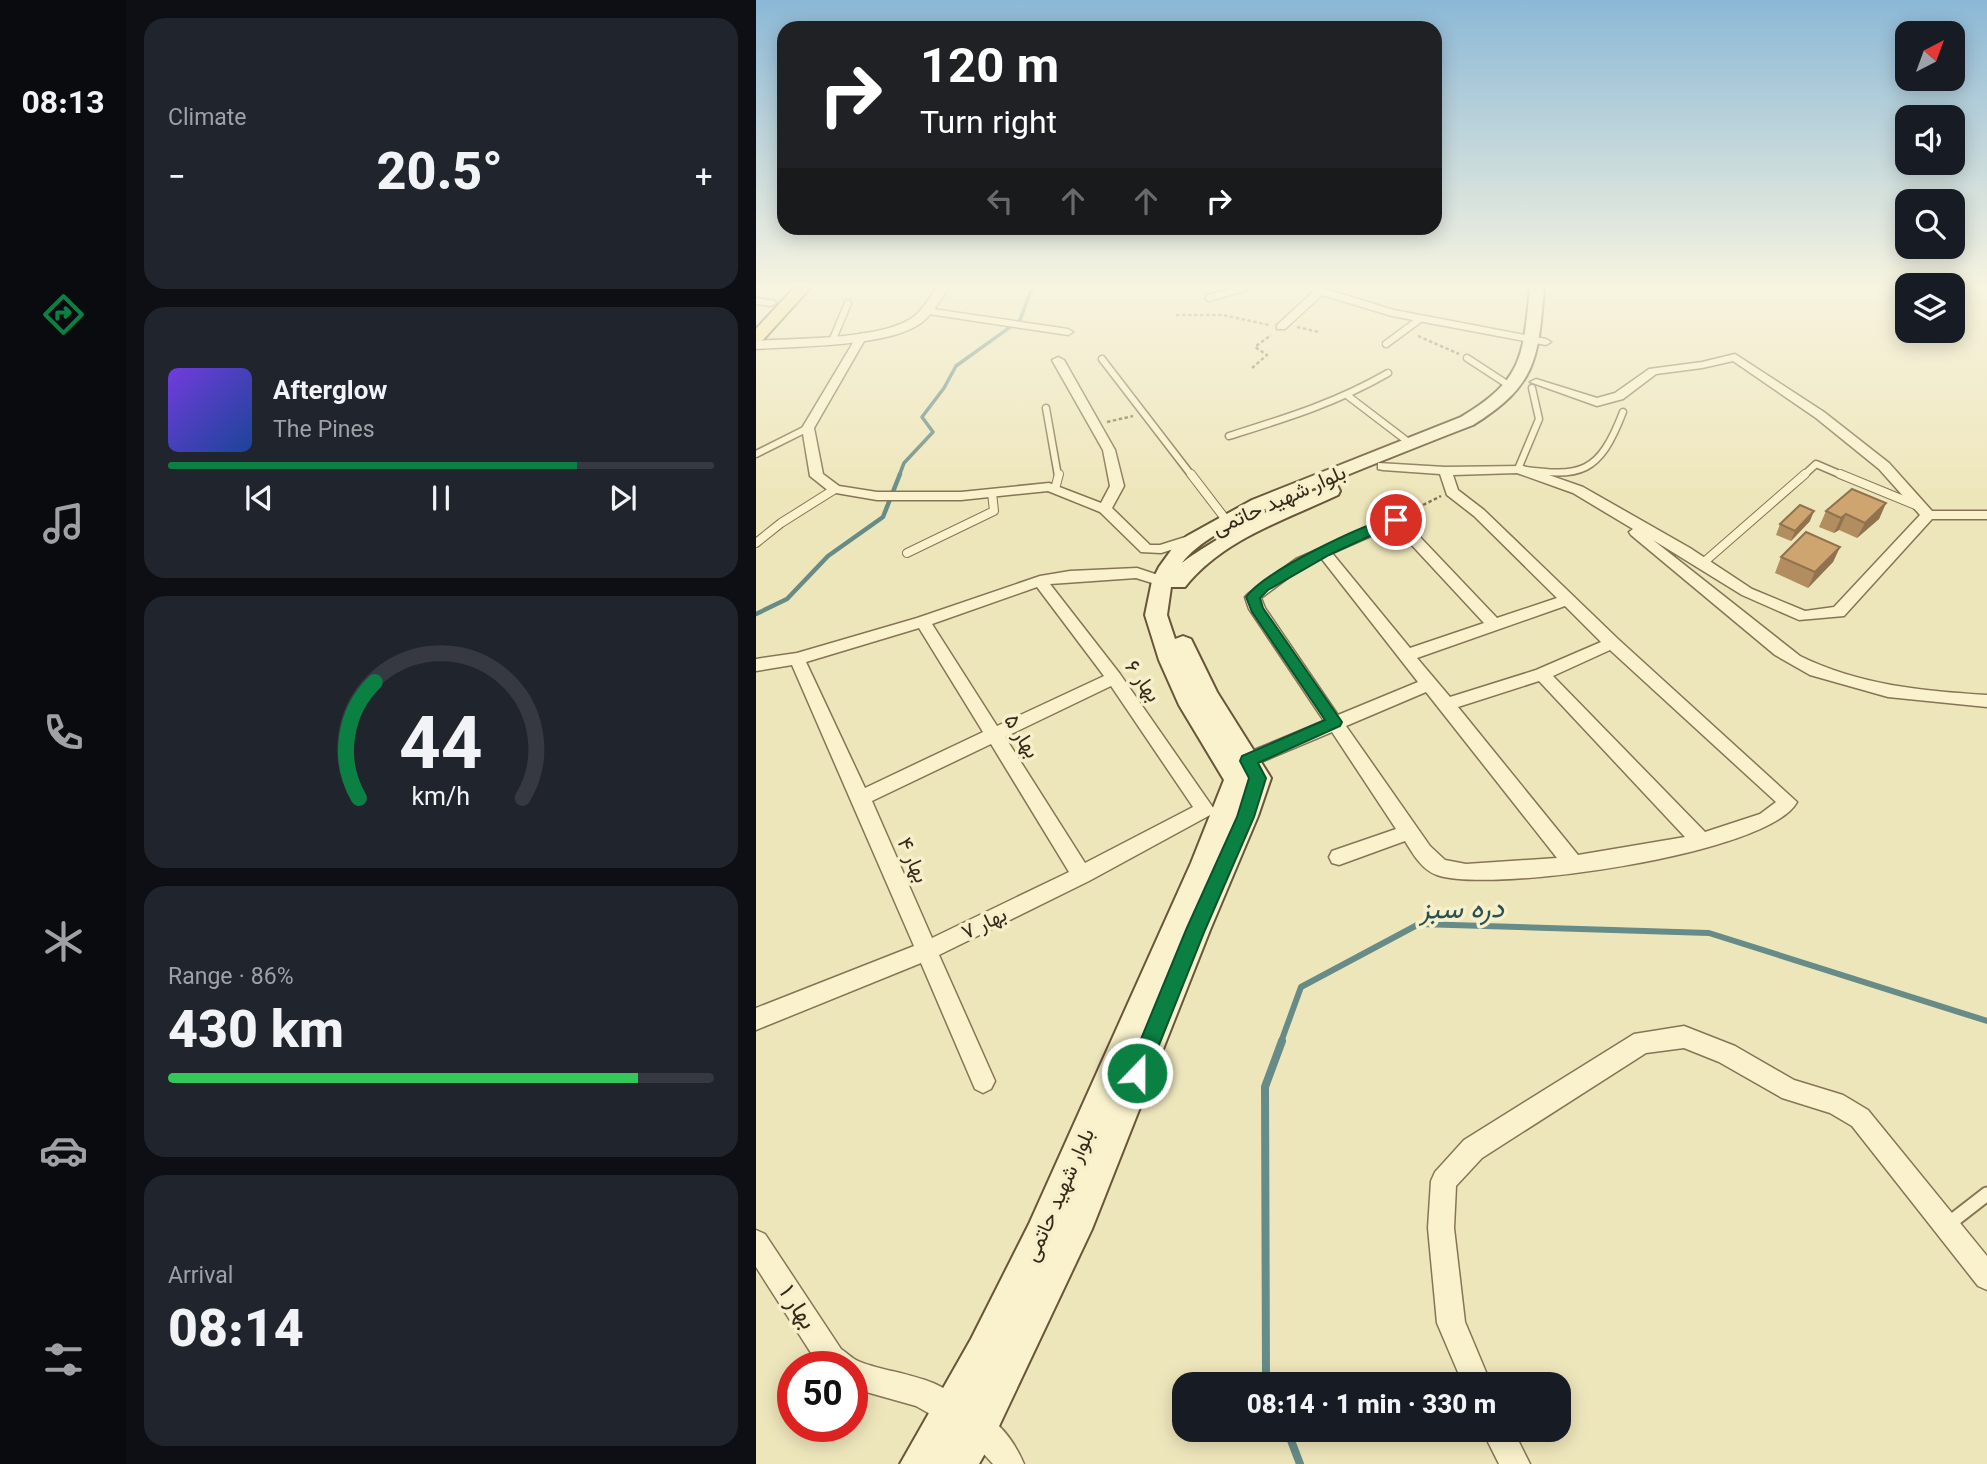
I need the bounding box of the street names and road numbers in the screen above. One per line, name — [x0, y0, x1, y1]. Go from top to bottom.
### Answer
street label: بلوار شهید حاتمی — [1207, 457, 1352, 546]
street label: بهار ۶ — [1115, 654, 1168, 710]
street label: بهار ۵ — [994, 708, 1047, 766]
street label: بهار ۴ — [887, 832, 936, 889]
street label: بهار ۷ — [956, 899, 1013, 950]
street label: بلوار شهید حاتمی — [1016, 1123, 1105, 1268]
street label: بهار ۱ — [768, 1278, 825, 1338]

